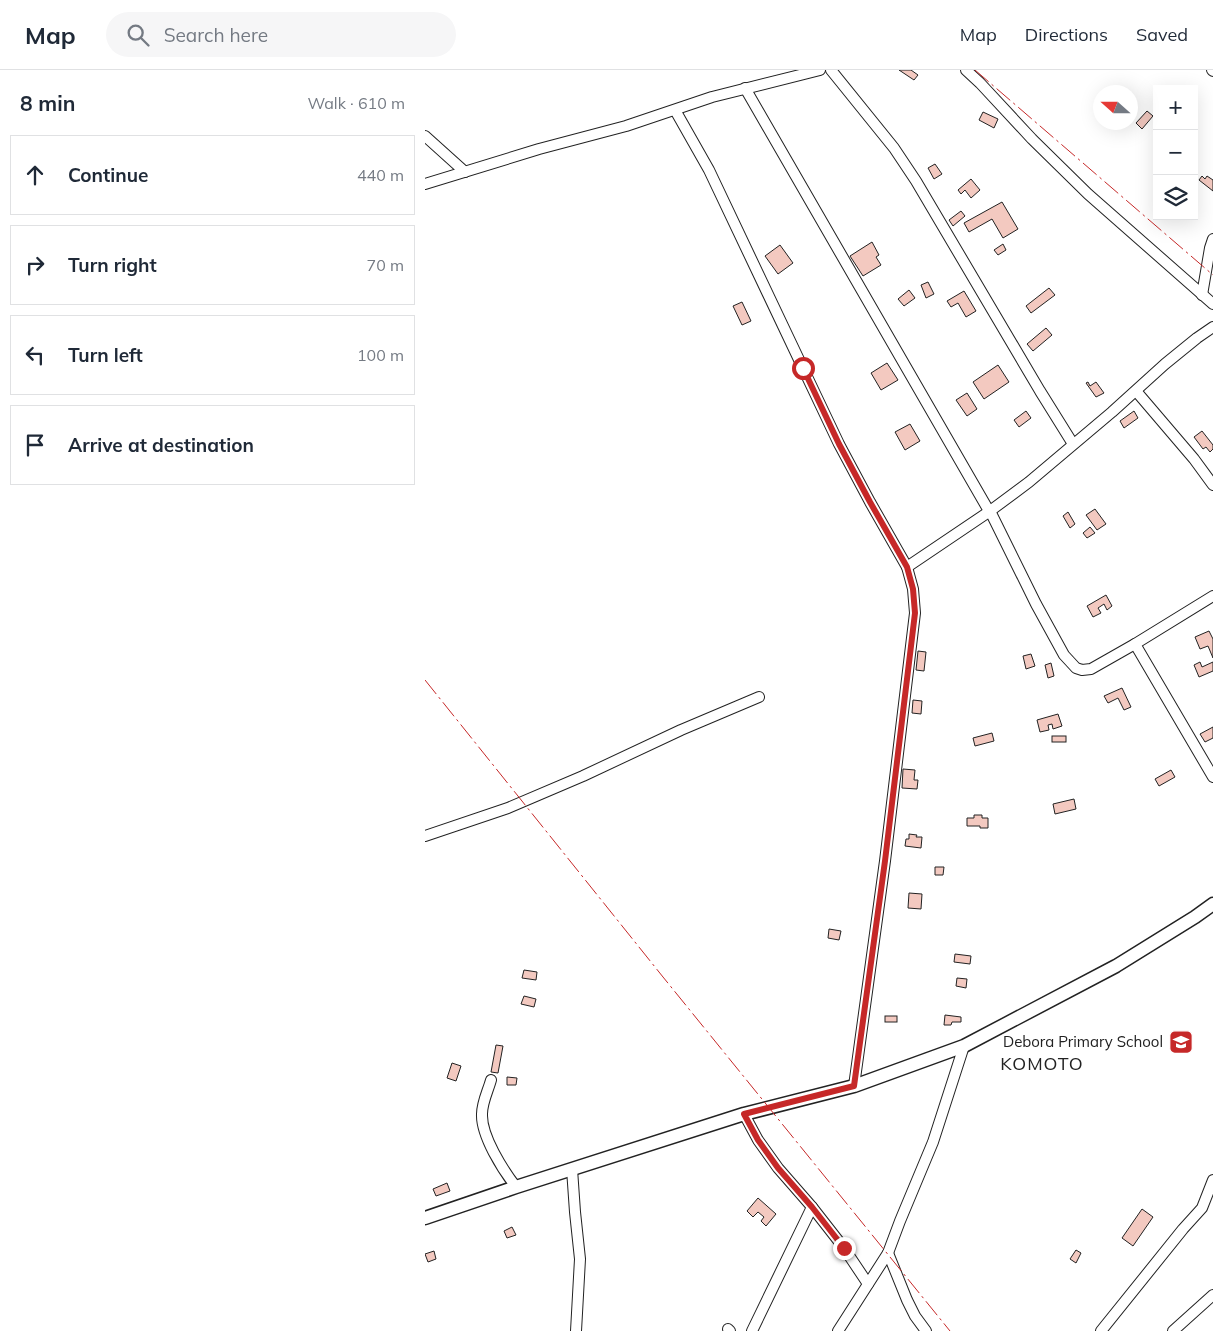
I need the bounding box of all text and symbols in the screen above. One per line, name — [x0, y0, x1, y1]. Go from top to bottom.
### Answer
search box — [106, 12, 456, 57]
text: Map — [25, 20, 76, 50]
icon: search — [124, 21, 152, 49]
text: Search here — [164, 23, 268, 47]
text: Map — [960, 23, 997, 46]
text: Directions — [1025, 23, 1108, 46]
text: Saved — [1136, 23, 1188, 46]
north arrow — [1093, 85, 1138, 130]
map controls — [1153, 85, 1198, 220]
button: + — [1153, 85, 1198, 130]
text: 8 min — [20, 90, 75, 116]
text: Walk · 610 m — [307, 93, 405, 113]
button: − — [1153, 130, 1198, 175]
icon: ahead — [21, 161, 49, 189]
text: Continue — [68, 163, 148, 187]
text: 440 m — [357, 165, 404, 185]
button: layers — [1153, 175, 1198, 220]
icon: right — [21, 251, 49, 279]
text: Turn right — [68, 253, 157, 277]
text: 70 m — [367, 255, 404, 275]
icon: left — [21, 341, 49, 369]
text: Turn left — [68, 343, 143, 367]
text: 100 m — [357, 345, 404, 365]
route start — [792, 357, 815, 380]
icon: arrive — [21, 431, 49, 459]
text: Arrive at destination — [68, 433, 254, 457]
school or university icon: Debora Primary School — [1168, 1029, 1194, 1055]
place label: Debora Primary School — [1003, 1032, 1163, 1051]
district label: KOMOTO — [1000, 1052, 1084, 1075]
route end — [833, 1237, 856, 1260]

